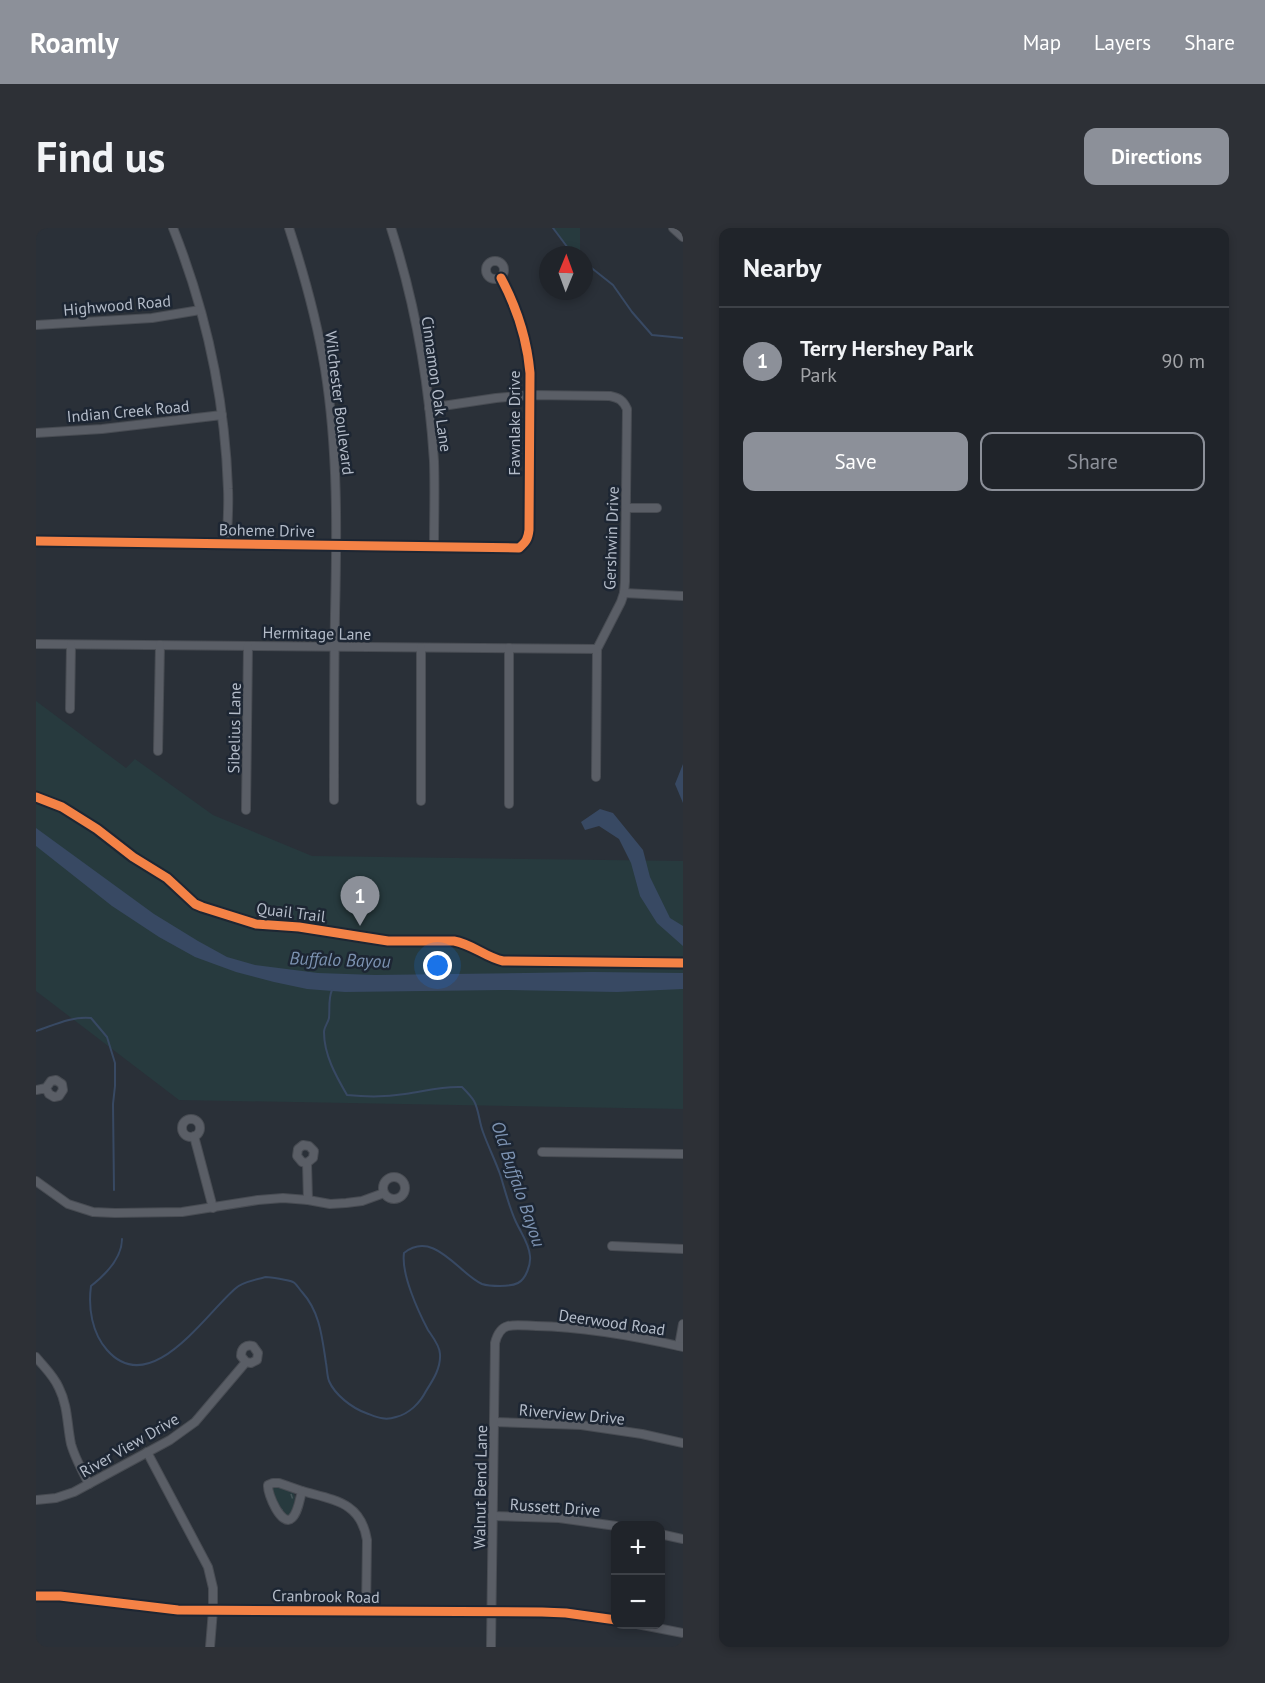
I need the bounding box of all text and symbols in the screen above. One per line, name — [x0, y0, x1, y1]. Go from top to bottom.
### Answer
text: Roamly — [30, 24, 119, 61]
text: Map — [1023, 29, 1061, 56]
text: Layers — [1094, 29, 1151, 56]
text: Share — [1184, 29, 1235, 56]
button: Directions — [1084, 128, 1229, 185]
text: Find us — [36, 129, 165, 184]
north arrow — [539, 246, 593, 300]
text: Nearby — [743, 251, 821, 284]
street label: Highwood Road — [62, 290, 172, 320]
street label: Cinnamon Oak Lane — [418, 315, 456, 453]
street label: Wilchester Boulevard — [321, 330, 359, 476]
text: Terry Hershey Park — [800, 334, 974, 362]
text: 1 — [757, 348, 768, 374]
text: 90 m — [1162, 348, 1205, 374]
text: Park — [800, 362, 837, 388]
street label: Fawnlake Drive — [504, 370, 524, 476]
street label: Indian Creek Road — [66, 396, 190, 426]
button: Save — [743, 432, 968, 491]
button: Share — [980, 432, 1205, 491]
street label: Gershwin Drive — [599, 486, 623, 590]
street label: Boheme Drive — [219, 519, 315, 541]
street label: Hermitage Lane — [262, 622, 372, 644]
street label: Sibelius Lane — [223, 682, 245, 774]
pin: 1 — [340, 876, 380, 926]
street label: Quail Trail — [255, 898, 327, 926]
water label: Buffalo Bayou — [289, 946, 391, 973]
your location — [423, 951, 452, 980]
water label: Old Buffalo Bayou — [486, 1118, 551, 1250]
street label: Deerwood Road — [557, 1305, 667, 1339]
street label: Riverview Drive — [518, 1399, 626, 1429]
street label: River View Drive — [76, 1408, 182, 1482]
street label: Walnut Bend Lane — [469, 1425, 491, 1549]
street label: Russett Drive — [509, 1494, 601, 1520]
map controls — [611, 1521, 665, 1629]
button: + — [611, 1521, 665, 1575]
button: − — [611, 1575, 665, 1629]
street label: Cranbrook Road — [272, 1585, 380, 1607]

